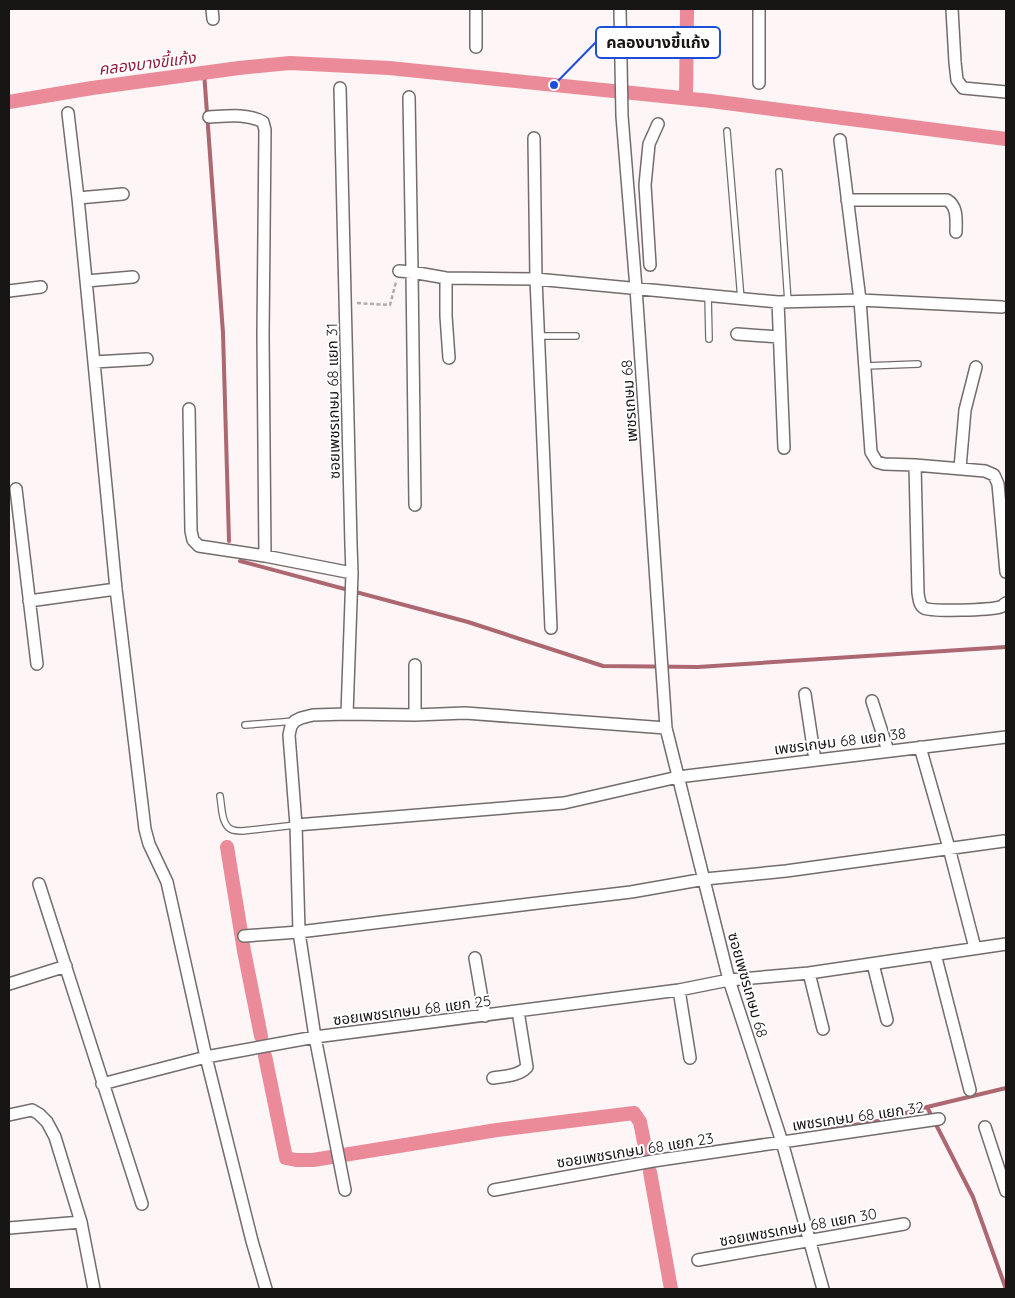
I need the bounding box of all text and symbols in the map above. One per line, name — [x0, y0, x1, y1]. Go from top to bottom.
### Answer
callout: คลองบางขี้แก้ง — [596, 27, 720, 58]
text: คลองบางขี้แก้ง — [606, 31, 710, 52]
water label: คลองบางขี้แก้ง — [97, 46, 198, 79]
street label: ซอยเพชรเกษม 68 แยก 31 — [322, 323, 344, 479]
street label: เพชรเกษม 68 — [617, 359, 641, 443]
street label: เพชรเกษม 68 แยก 38 — [773, 723, 907, 759]
street label: ซอยเพชรเกษม 68 — [724, 930, 772, 1040]
street label: ซอยเพชรเกษม 68 แยก 25 — [332, 991, 492, 1029]
street label: เพชรเกษม 68 แยก 32 — [791, 1097, 925, 1135]
street label: ซอยเพชรเกษม 68 แยก 23 — [555, 1128, 715, 1172]
street label: ซอยเพชรเกษม 68 แยก 30 — [718, 1204, 878, 1250]

